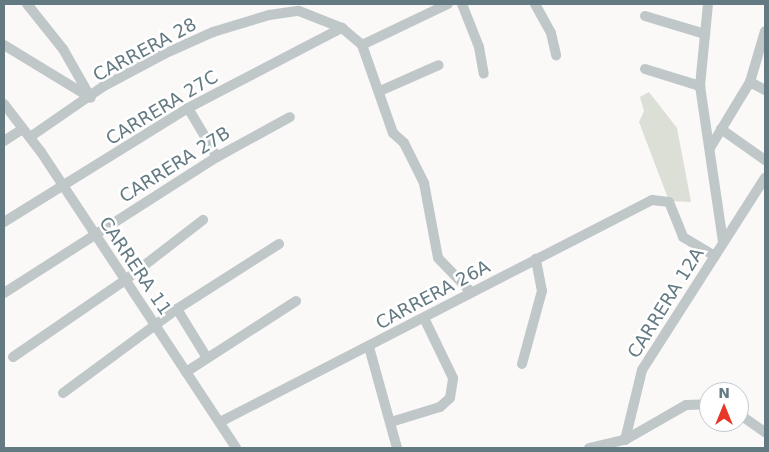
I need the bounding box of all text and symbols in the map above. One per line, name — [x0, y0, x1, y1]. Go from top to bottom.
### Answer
street label: CARRERA 28 — [90, 14, 200, 86]
street label: CARRERA 27C — [102, 66, 222, 150]
street label: CARRERA 27B — [116, 122, 234, 208]
street label: CARRERA 11 — [94, 213, 176, 319]
street label: CARRERA 12A — [623, 244, 709, 362]
street label: CARRERA 26A — [372, 256, 494, 334]
north arrow — [699, 382, 749, 432]
text: N — [718, 385, 730, 401]

